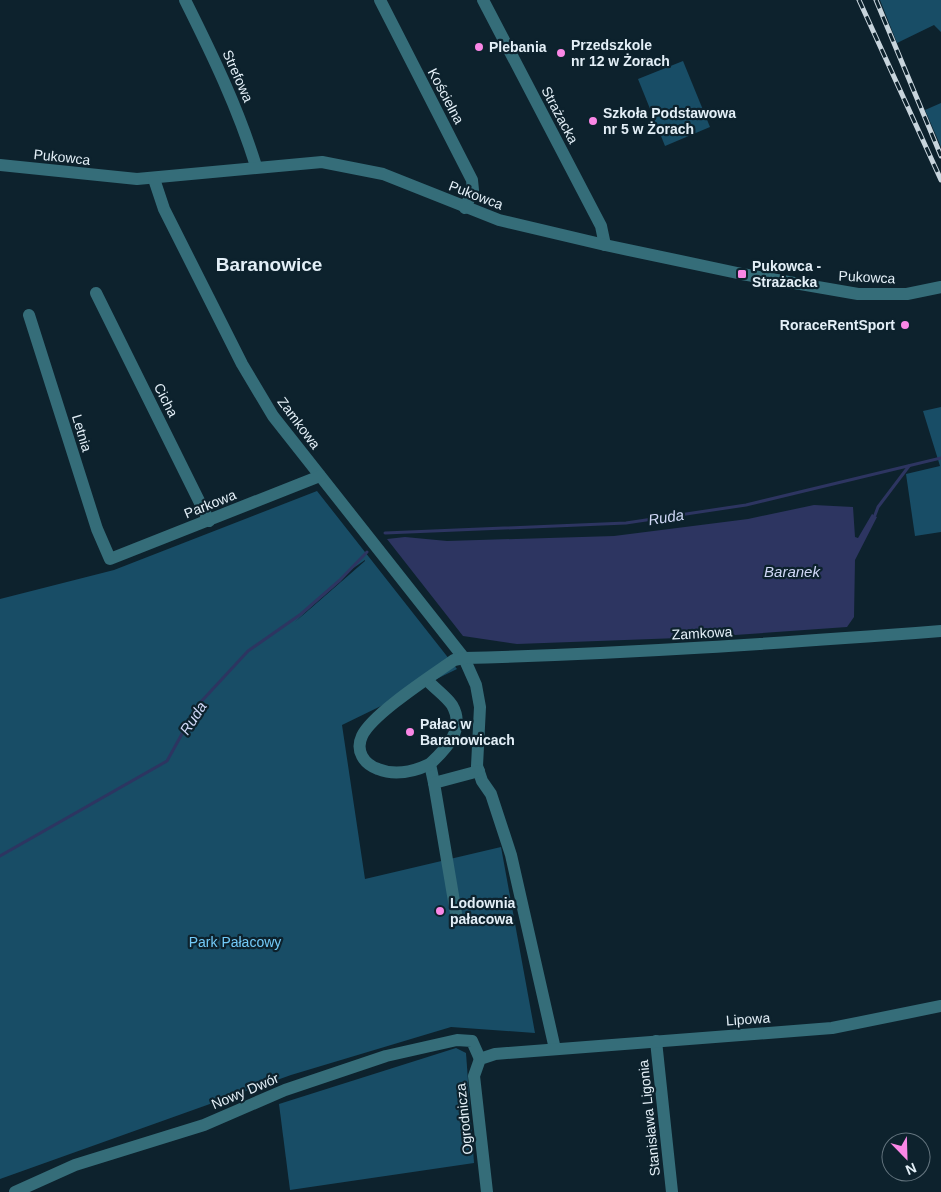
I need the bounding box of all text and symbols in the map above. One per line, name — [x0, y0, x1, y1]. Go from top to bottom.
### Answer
place label: Przedszkole nr 12 w Żorach — [571, 37, 670, 69]
place label: Plebania — [489, 39, 547, 55]
marker: Plebania — [473, 41, 485, 53]
marker: Przedszkole nr 12 w Żorach — [555, 47, 567, 59]
street label: Strefowa — [219, 48, 257, 105]
street label: Kościelna — [425, 65, 467, 127]
street label: Strażacka — [538, 84, 582, 146]
place label: Szkoła Podstawowa nr 5 w Żorach — [603, 105, 736, 137]
marker: Szkoła Podstawowa nr 5 w Żorach — [587, 115, 599, 127]
street label: Pukowca — [33, 146, 91, 168]
street label: Pukowca — [447, 177, 506, 213]
district label: Baranowice — [216, 254, 322, 275]
place label: Pukowca - Strażacka — [752, 258, 822, 290]
marker: Pukowca - Strażacka — [736, 268, 748, 280]
street label: Pukowca — [838, 268, 896, 286]
place label: RoraceRentSport — [780, 317, 895, 333]
marker: RoraceRentSport — [899, 319, 911, 331]
street label: Cicha — [151, 380, 181, 420]
street label: Zamkowa — [274, 394, 324, 452]
street label: Letnia — [69, 412, 95, 454]
street label: Parkowa — [182, 486, 238, 522]
water label: Ruda — [647, 506, 685, 528]
water label: Baranek — [764, 563, 821, 580]
street label: Zamkowa — [671, 623, 733, 643]
water label: Ruda — [176, 698, 210, 738]
place label: Pałac w Baranowicach — [420, 716, 515, 748]
marker: Pałac w Baranowicach — [404, 726, 416, 738]
place label: Lodownia pałacowa — [450, 895, 516, 927]
marker: Lodownia pałacowa — [434, 905, 446, 917]
park label: Park Pałacowy — [189, 934, 281, 950]
street label: Lipowa — [725, 1009, 771, 1029]
street label: Stanisława Ligonia — [635, 1059, 663, 1177]
street label: Nowy Dwór — [209, 1070, 281, 1112]
street label: Ogrodnicza — [452, 1082, 476, 1155]
north arrow — [881, 1132, 931, 1182]
text: N — [903, 1160, 919, 1178]

